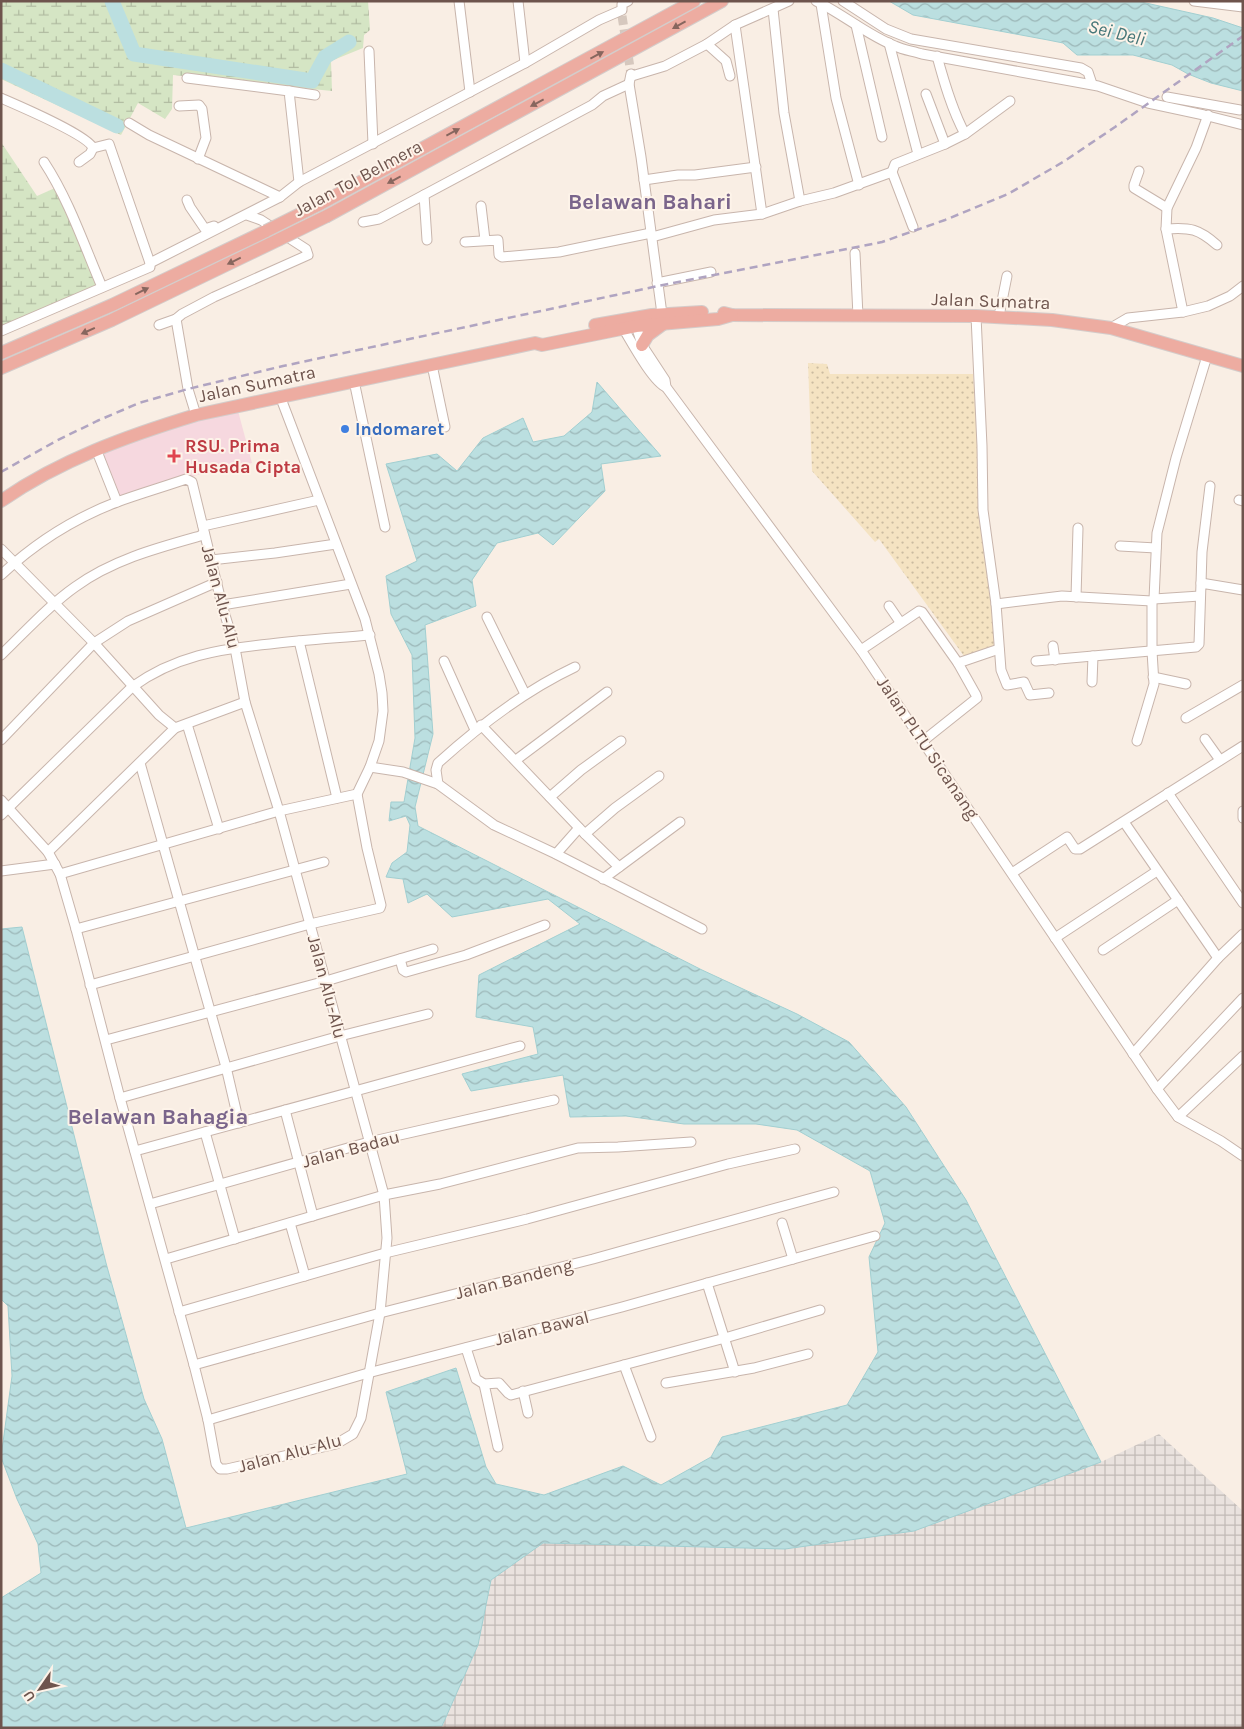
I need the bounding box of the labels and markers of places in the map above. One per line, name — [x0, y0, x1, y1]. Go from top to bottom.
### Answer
place label: Indomaret — [355, 418, 444, 440]
marker: Indomaret — [339, 423, 351, 435]
place label: RSU. Prima Husada Cipta — [185, 435, 301, 478]
marker: RSU. Prima Husada Cipta — [167, 449, 181, 463]

